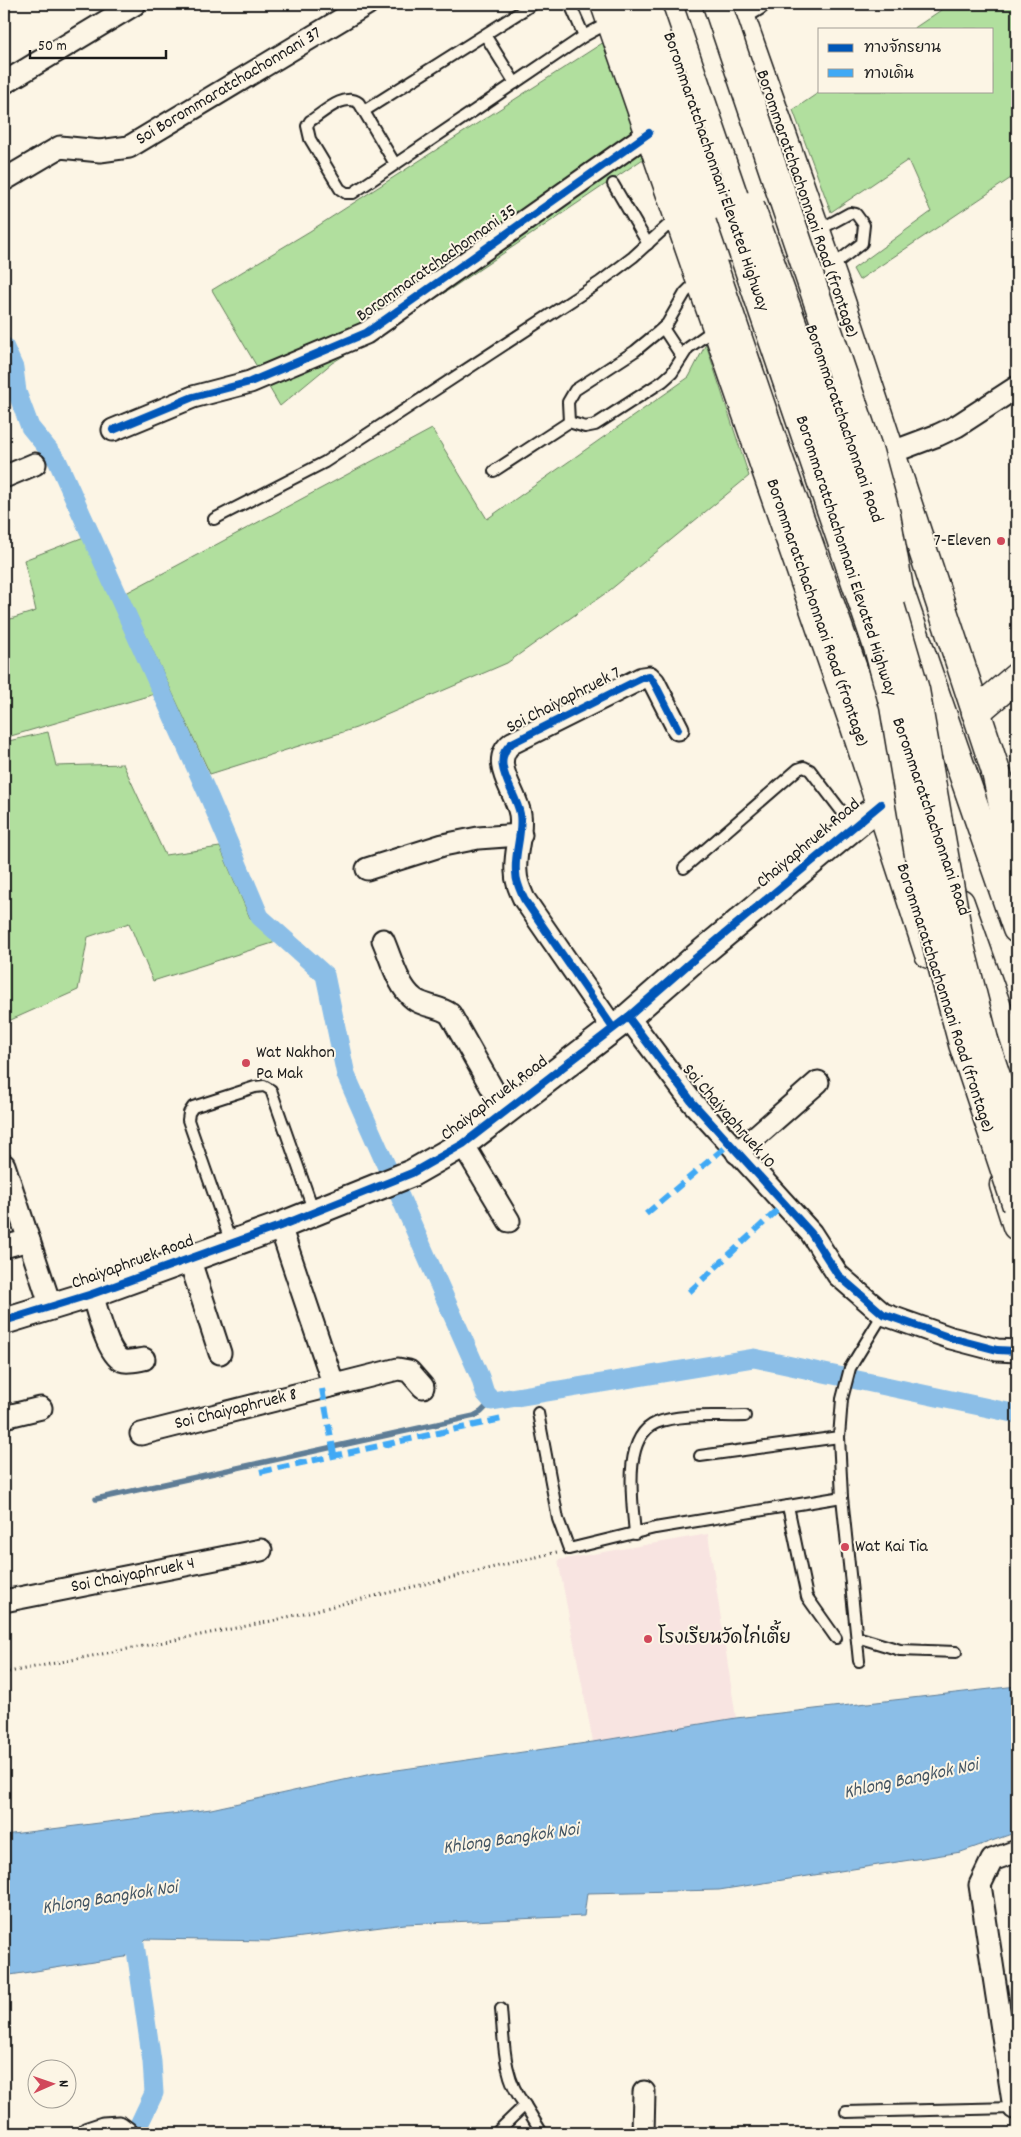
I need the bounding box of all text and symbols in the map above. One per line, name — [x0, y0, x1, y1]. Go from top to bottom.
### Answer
street label: Soi Borommaratchachonnani 37 — [131, 21, 327, 152]
scale bar — [30, 28, 166, 60]
legend — [818, 28, 994, 92]
street label: Borommaratchachonnani Elevated Highway — [655, 29, 775, 316]
text: 50 m — [38, 36, 67, 58]
text: ทางจักรยาน — [864, 38, 941, 60]
text: ทางเดิน — [864, 64, 914, 86]
street label: Borommaratchachonnani Road (frontage) — [748, 67, 864, 341]
street label: Borommaratchachonnani 35 — [352, 199, 522, 329]
street label: Borommaratchachonnani Road — [797, 322, 889, 526]
street label: Borommaratchachonnani Elevated Highway — [788, 412, 903, 700]
street label: Borommaratchachonnani Road (frontage) — [758, 476, 874, 750]
place label: 7-Eleven — [934, 529, 991, 554]
marker: 7-Eleven — [995, 535, 1007, 547]
street label: Soi Chaiyaphruek 7 — [503, 661, 626, 741]
street label: Borommaratchachonnani Road — [884, 715, 976, 919]
street label: Chaiyaphruek Road — [752, 793, 866, 895]
street label: Borommaratchachonnani Road (frontage) — [889, 860, 999, 1136]
place label: Wat Nakhon Pa Mak — [256, 1041, 335, 1087]
street label: Chaiyaphruek Road — [436, 1050, 554, 1148]
marker: Wat Nakhon Pa Mak — [240, 1057, 252, 1069]
street label: Soi Chaiyaphruek 10 — [675, 1059, 781, 1175]
street label: Chaiyaphruek Road — [68, 1229, 198, 1297]
street label: Soi Chaiyaphruek 8 — [172, 1383, 300, 1437]
place label: Wat Kai Tia — [855, 1535, 928, 1560]
marker: Wat Kai Tia — [839, 1541, 851, 1553]
street label: Soi Chaiyaphruek 4 — [69, 1552, 197, 1600]
place label: โรงเรียนวัดไก่เตี้ย — [658, 1620, 791, 1652]
marker: โรงเรียนวัดไก่เตี้ย — [642, 1633, 654, 1645]
water label: Khlong Bangkok Noi — [841, 1752, 984, 1807]
water label: Khlong Bangkok Noi — [441, 1817, 584, 1863]
water label: Khlong Bangkok Noi — [40, 1874, 183, 1923]
north arrow — [28, 2060, 78, 2110]
text: N — [53, 2080, 73, 2088]

